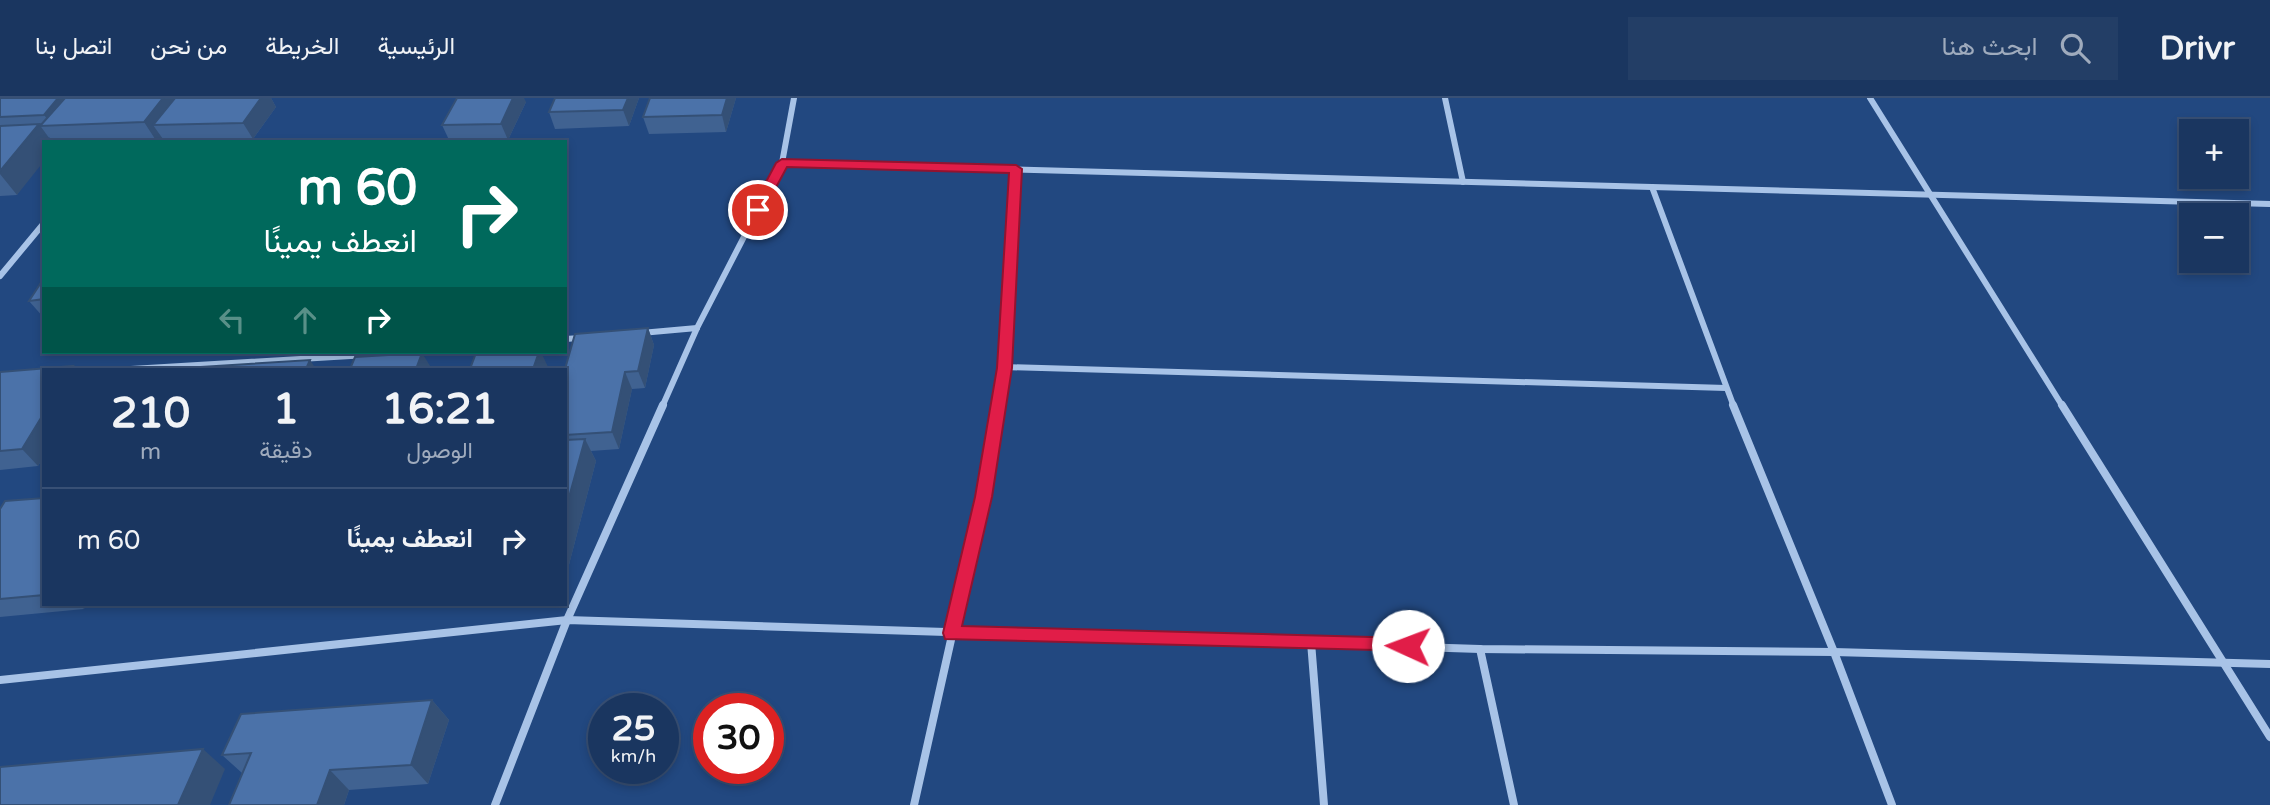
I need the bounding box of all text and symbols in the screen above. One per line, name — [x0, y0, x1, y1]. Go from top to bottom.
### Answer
search box — [1628, 17, 2118, 80]
icon: search — [2056, 29, 2094, 67]
text: Drivr — [2160, 29, 2235, 68]
text: ابحث هنا — [1942, 31, 2038, 62]
text: اتصل بنا — [35, 32, 112, 61]
text: من نحن — [150, 32, 227, 61]
text: الخريطة — [265, 32, 339, 61]
text: الرئيسية — [377, 32, 455, 61]
map controls — [2179, 119, 2249, 273]
button: + — [2179, 119, 2249, 189]
text: 60 m — [298, 159, 417, 218]
icon: right — [441, 168, 532, 259]
pin — [728, 180, 788, 240]
icon: arrive — [739, 191, 777, 229]
button: − — [2179, 203, 2249, 273]
text: انعطف يمينًا — [263, 223, 417, 261]
icon: left — [213, 301, 251, 339]
icon: ahead — [286, 301, 324, 339]
icon: right — [359, 301, 397, 339]
text: 1 — [273, 384, 299, 435]
text: 16:21 — [382, 384, 498, 435]
text: 210 — [111, 388, 190, 439]
text: دقيقة — [259, 437, 312, 465]
text: الوصول — [407, 437, 473, 465]
text: m — [140, 438, 161, 466]
icon: right — [494, 522, 532, 560]
text: انعطف يمينًا — [346, 523, 473, 554]
text: 60 m — [77, 525, 140, 556]
position arrow — [1371, 609, 1445, 683]
speed limit sign: 30 — [693, 693, 784, 784]
text: 25 — [612, 708, 655, 750]
text: km/h — [611, 745, 656, 767]

